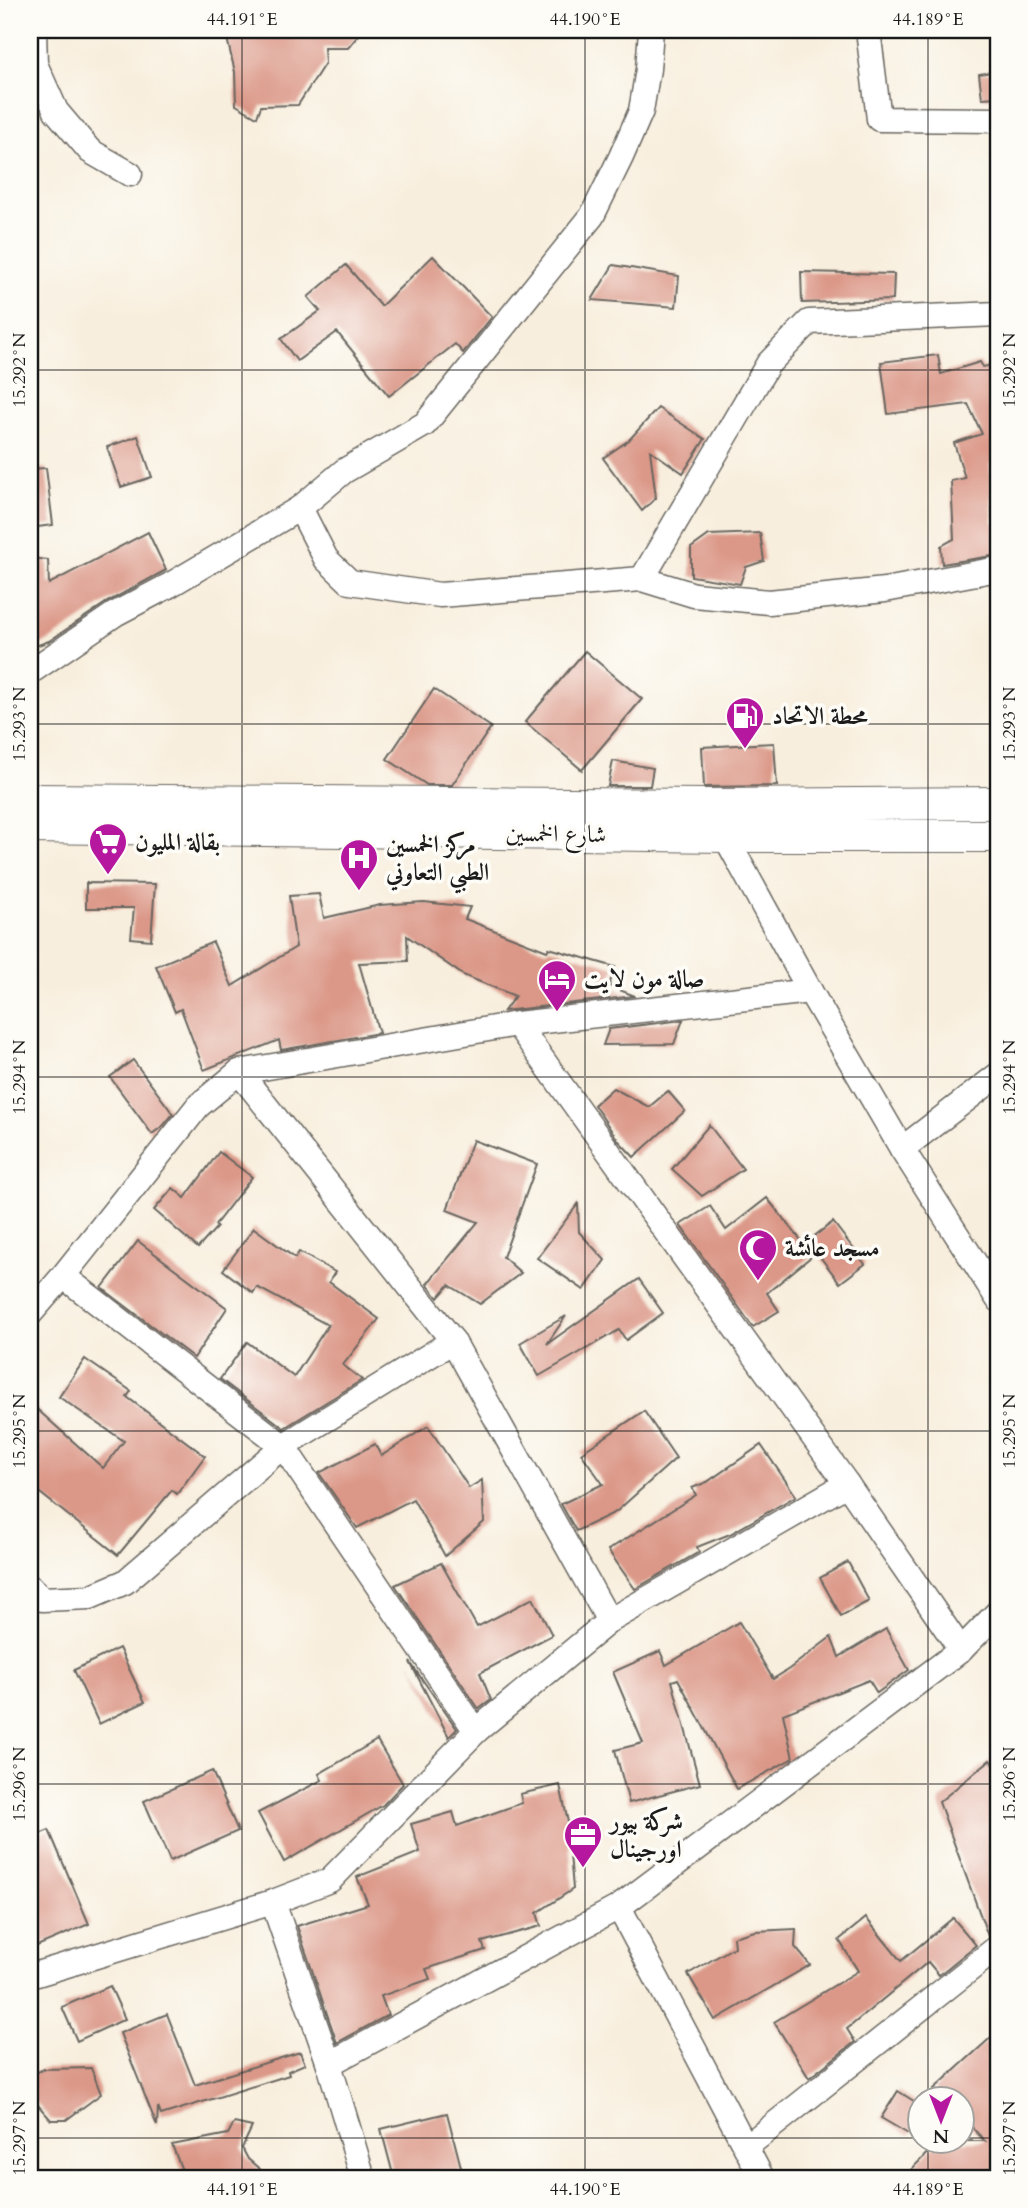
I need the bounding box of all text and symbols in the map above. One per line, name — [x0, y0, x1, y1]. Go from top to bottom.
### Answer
text: 44.191°E — [207, 7, 278, 32]
text: 44.190°E — [550, 7, 621, 32]
text: 44.189°E — [893, 7, 964, 32]
text: 15.292°N — [7, 332, 32, 408]
text: 15.292°N — [997, 332, 1022, 408]
text: 15.293°N — [7, 686, 32, 762]
text: 15.293°N — [997, 686, 1022, 762]
fuel station icon: محطة الاتحاد — [724, 695, 766, 750]
place label: محطة الاتحاد — [772, 700, 868, 733]
street label: شارع الخمسين — [505, 817, 607, 854]
supermarket icon: بقالة المليون — [87, 821, 129, 876]
place label: بقالة المليون — [135, 826, 220, 859]
place label: مركز الخمسين الطبي التعاوني — [385, 828, 489, 894]
hospital icon: مركز الخمسين الطبي التعاوني — [338, 837, 380, 892]
hotel icon: صالة مون لايت — [536, 958, 578, 1013]
place label: صالة مون لايت — [584, 963, 705, 996]
text: 15.294°N — [7, 1039, 32, 1115]
text: 15.294°N — [997, 1039, 1022, 1115]
mosque icon: مسجد عائشة — [737, 1227, 779, 1282]
place label: مسجد عائشة — [785, 1232, 880, 1265]
text: 15.295°N — [7, 1393, 32, 1469]
text: 15.295°N — [997, 1393, 1022, 1469]
text: 15.296°N — [7, 1746, 32, 1822]
text: 15.296°N — [997, 1746, 1022, 1822]
place label: شركة بيور اورجينال — [607, 1805, 683, 1866]
office icon: شركة بيور اورجينال — [562, 1814, 604, 1869]
north arrow — [906, 2086, 976, 2156]
text: 15.297°N — [7, 2100, 32, 2176]
text: 15.297°N — [997, 2100, 1022, 2176]
text: N — [932, 2123, 949, 2149]
text: 44.191°E — [207, 2177, 278, 2202]
text: 44.190°E — [550, 2177, 621, 2202]
text: 44.189°E — [893, 2177, 964, 2202]

